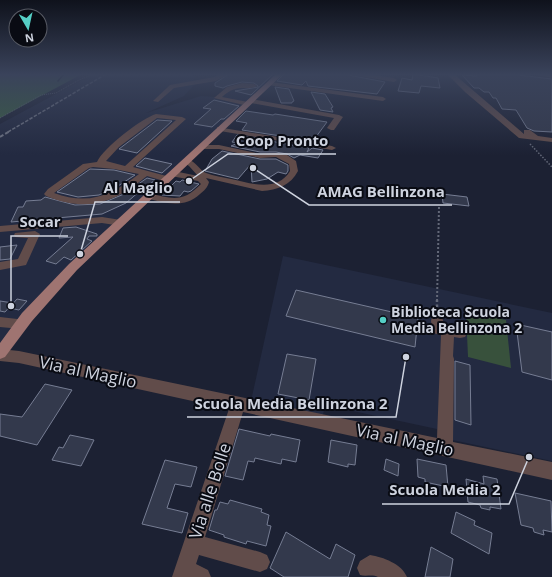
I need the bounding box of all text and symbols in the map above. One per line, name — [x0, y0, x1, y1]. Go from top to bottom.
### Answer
north arrow — [8, 8, 48, 48]
text: N — [24, 30, 35, 46]
callout: Coop Pronto — [228, 127, 336, 154]
text: Coop Pronto — [236, 130, 328, 150]
callout: Al Maglio — [95, 175, 180, 202]
text: Al Maglio — [104, 177, 172, 197]
callout: AMAG Bellinzona — [309, 178, 452, 205]
text: AMAG Bellinzona — [317, 181, 445, 201]
callout: Socar — [11, 209, 68, 236]
text: Socar — [19, 211, 61, 231]
place label: Biblioteca Scuola Media Bellinzona 2 — [391, 302, 522, 337]
marker: Biblioteca Scuola Media Bellinzona 2 — [378, 315, 388, 325]
street label: Via al Maglio — [37, 350, 139, 393]
callout: Scuola Media Bellinzona 2 — [187, 390, 396, 417]
text: Scuola Media Bellinzona 2 — [194, 393, 388, 413]
street label: Via al Maglio — [354, 418, 456, 461]
street label: Via alle Bolle — [183, 440, 236, 542]
callout: Scuola Media 2 — [382, 477, 509, 504]
text: Scuola Media 2 — [389, 479, 501, 499]

